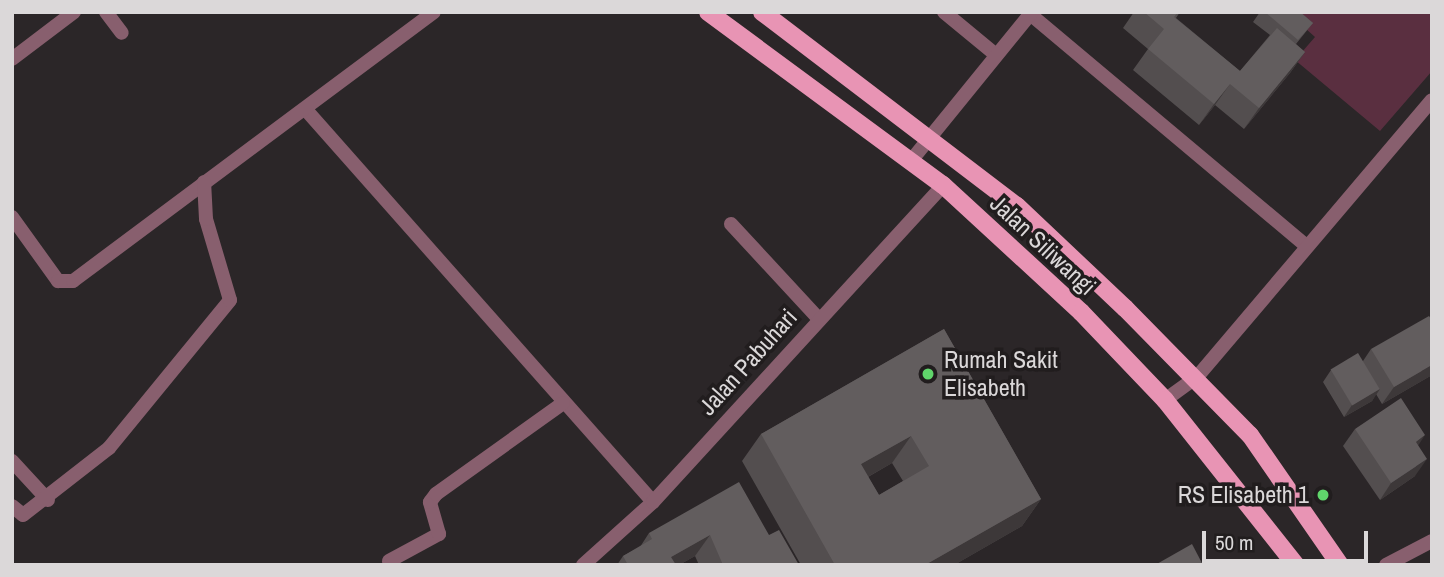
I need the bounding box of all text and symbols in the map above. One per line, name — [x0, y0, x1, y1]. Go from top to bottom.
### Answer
street label: Jalan Siliwangi — [984, 189, 1102, 301]
street label: Jalan Pabuhari — [693, 303, 803, 421]
place label: Rumah Sakit Elisabeth — [944, 346, 1058, 402]
marker: Rumah Sakit Elisabeth — [918, 364, 938, 384]
place label: RS Elisabeth 1 — [1178, 481, 1309, 509]
marker: RS Elisabeth 1 — [1315, 487, 1331, 503]
scale bar — [1206, 518, 1372, 562]
text: 50 m — [1215, 528, 1253, 557]

